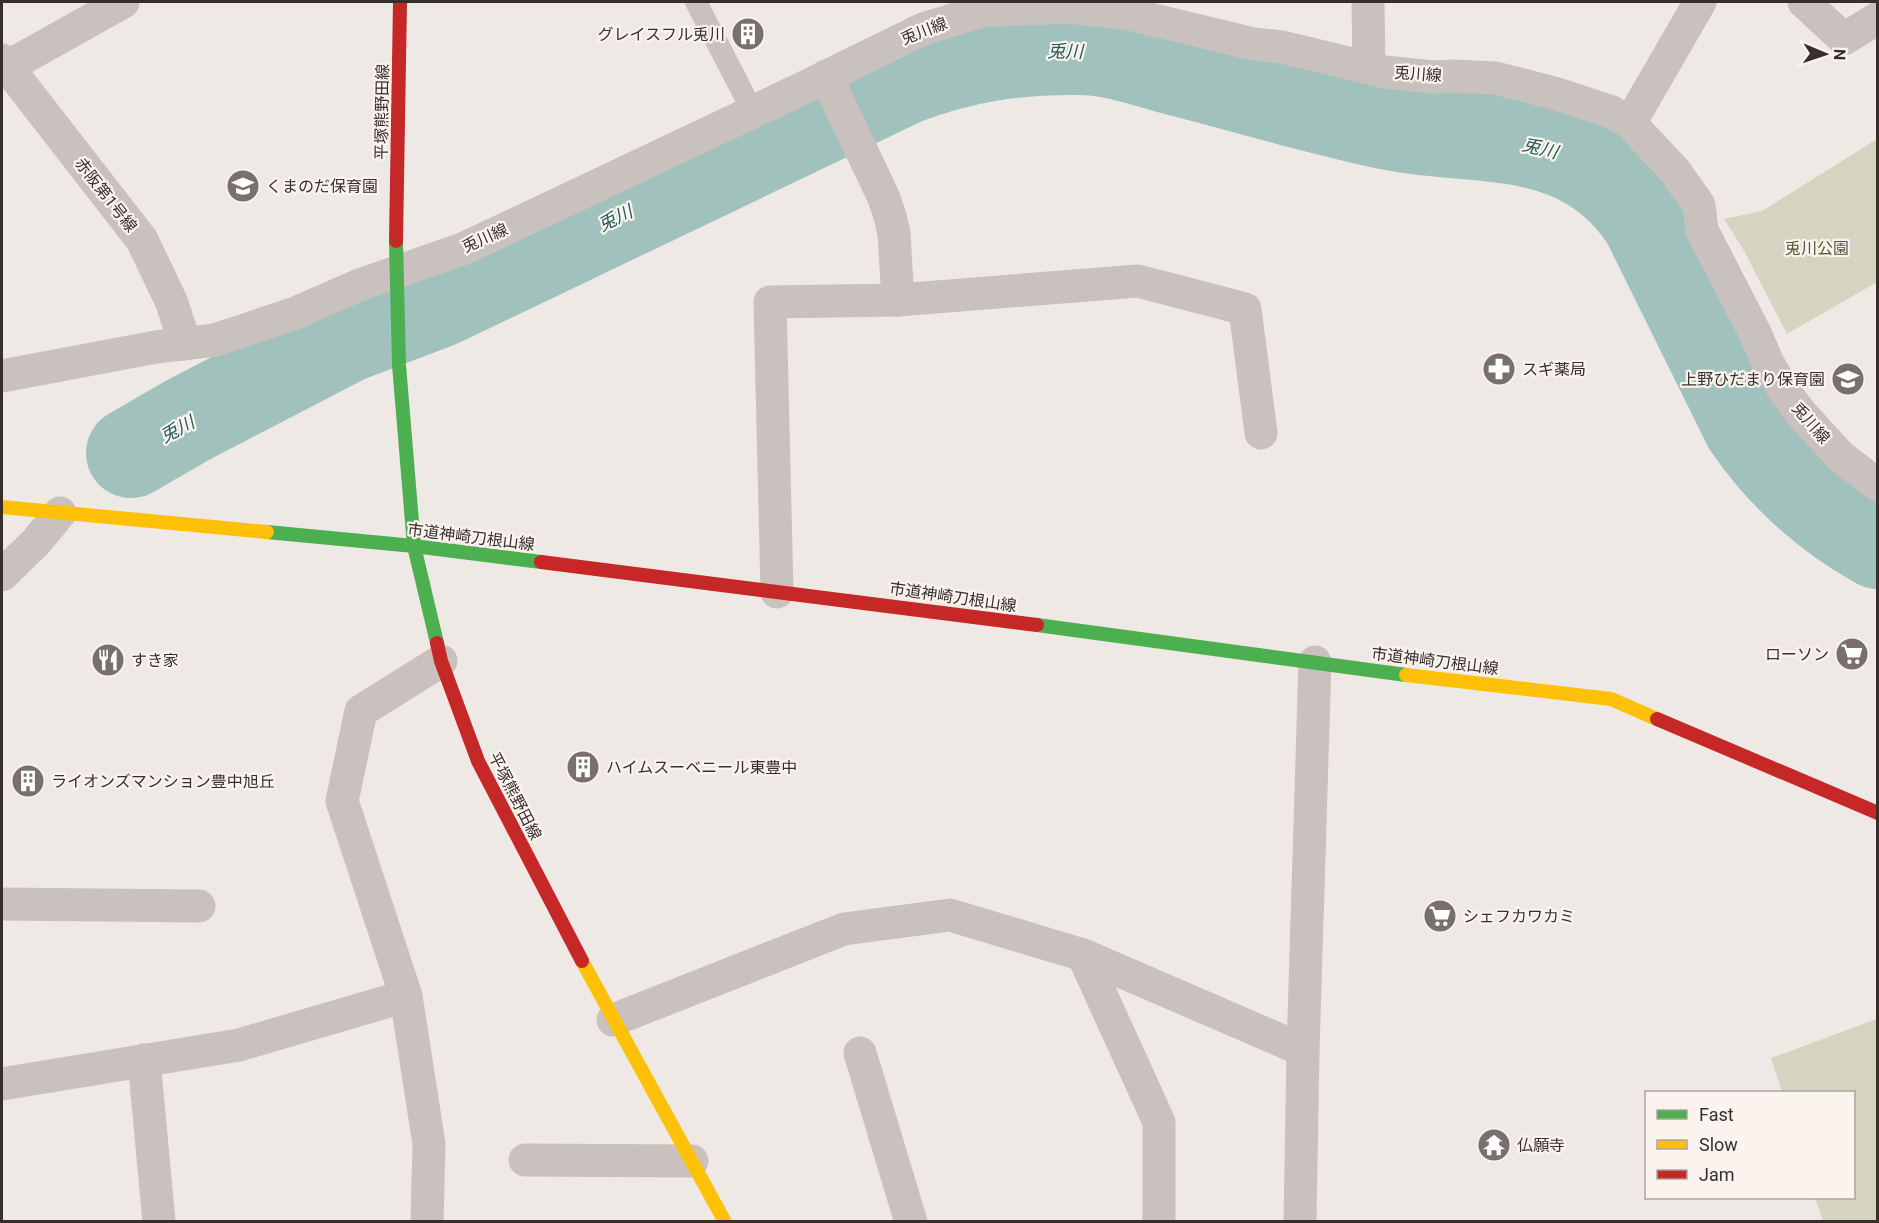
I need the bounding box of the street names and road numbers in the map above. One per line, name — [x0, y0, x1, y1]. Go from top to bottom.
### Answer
street label: 兎川線 — [898, 14, 950, 48]
street label: 兎川線 — [1393, 63, 1443, 85]
street label: 平塚熊野田線 — [372, 64, 392, 160]
street label: 赤阪第1号線 — [71, 154, 141, 236]
street label: 兎川線 — [459, 220, 511, 256]
street label: 兎川線 — [1788, 399, 1834, 447]
street label: 市道神崎刀根山線 — [406, 520, 536, 554]
street label: 市道神崎刀根山線 — [888, 579, 1018, 615]
street label: 市道神崎刀根山線 — [1370, 644, 1500, 678]
street label: 平塚熊野田線 — [485, 749, 545, 843]

